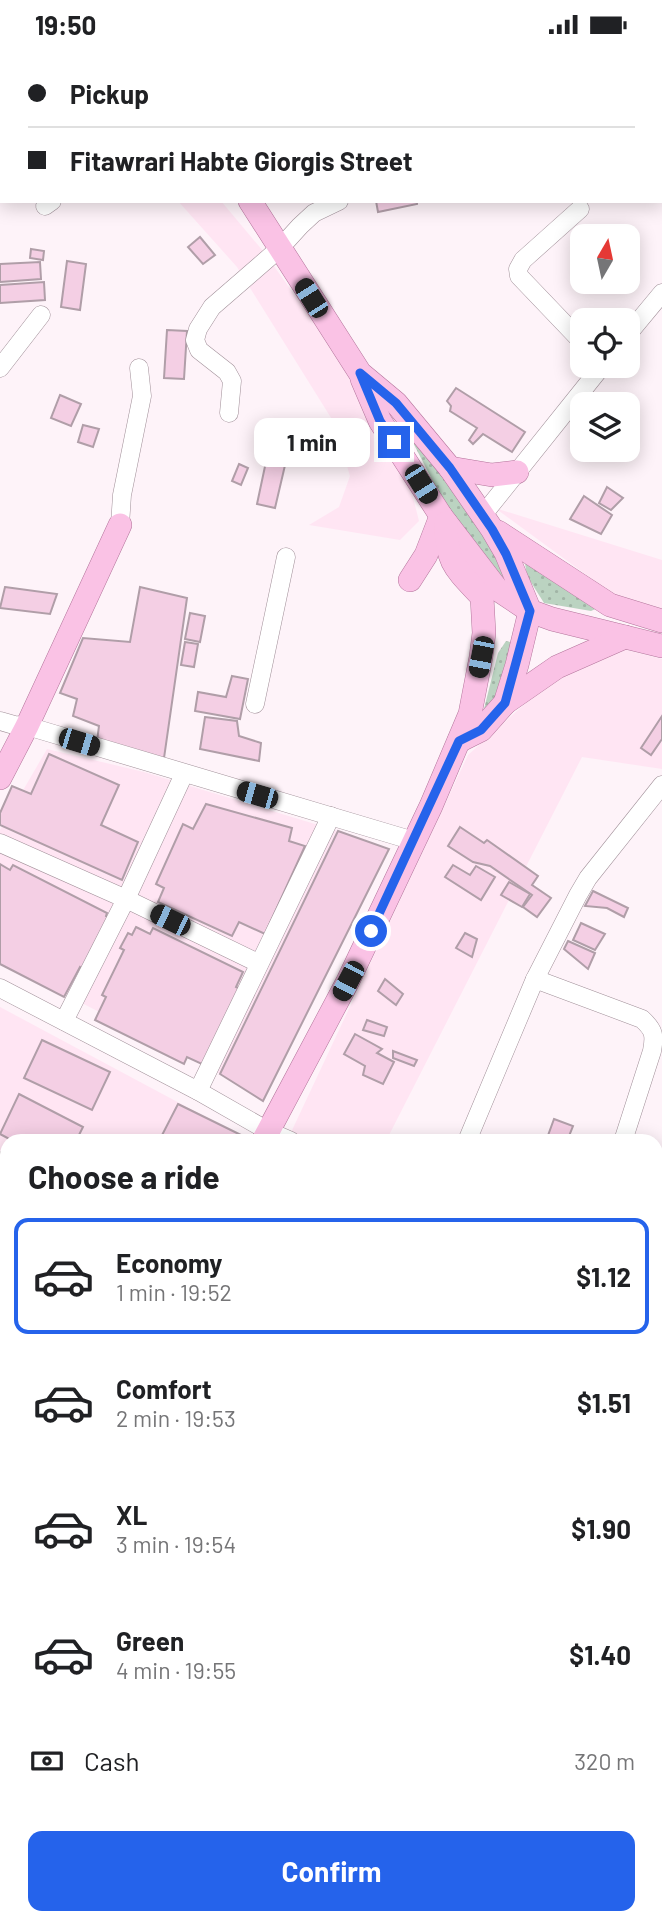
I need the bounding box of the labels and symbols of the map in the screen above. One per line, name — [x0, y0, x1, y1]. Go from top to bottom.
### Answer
north arrow — [570, 224, 640, 294]
car — [291, 275, 332, 321]
callout: 1 min — [254, 417, 370, 467]
route end — [378, 426, 410, 458]
car — [401, 461, 442, 507]
car — [467, 634, 496, 680]
car — [56, 726, 103, 758]
car — [234, 779, 281, 811]
car — [147, 901, 194, 939]
route start — [355, 915, 387, 947]
car — [329, 958, 368, 1004]

